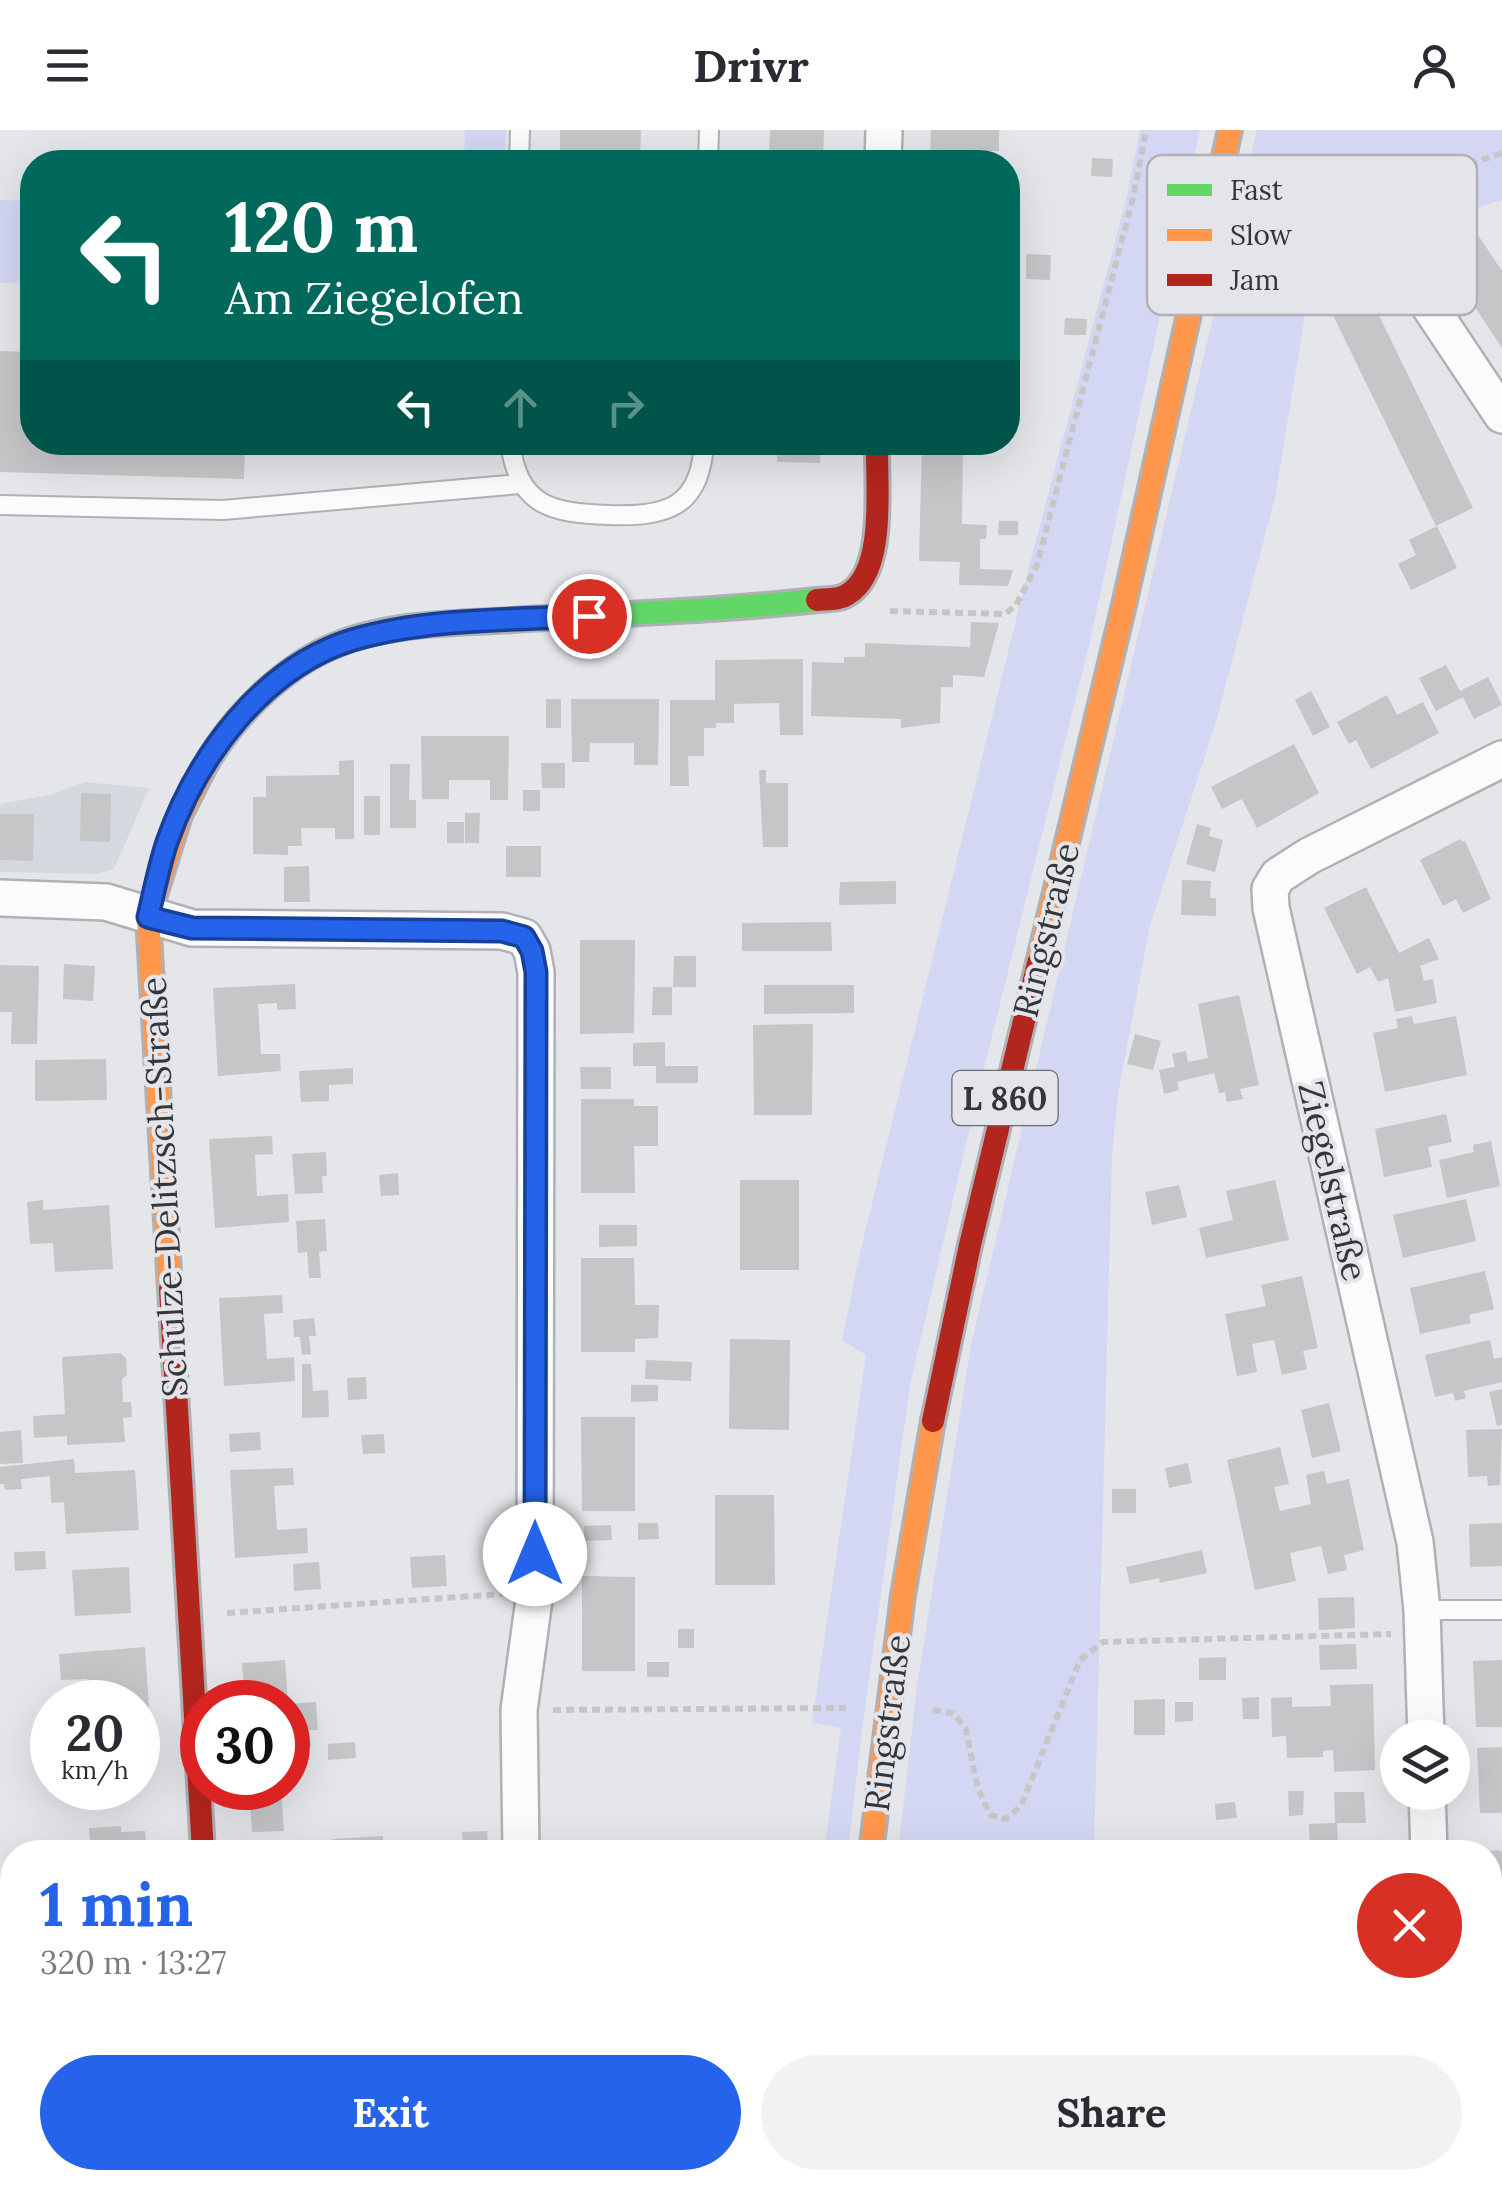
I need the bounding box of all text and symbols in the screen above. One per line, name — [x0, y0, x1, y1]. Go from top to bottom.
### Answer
text: Drivr — [693, 37, 809, 94]
icon: menu — [40, 38, 95, 93]
icon: person — [1407, 38, 1462, 93]
legend — [1147, 155, 1477, 315]
text: Fast — [1230, 172, 1283, 208]
text: 120 m — [225, 182, 418, 271]
icon: left — [60, 190, 190, 320]
text: Slow — [1230, 217, 1293, 253]
text: Jam — [1229, 262, 1280, 298]
text: Am Ziegelofen — [225, 269, 524, 326]
icon: left — [388, 380, 443, 435]
icon: ahead — [493, 380, 548, 435]
icon: right — [598, 380, 653, 435]
pin — [547, 574, 632, 659]
icon: arrive — [562, 589, 617, 644]
street label: Ringstraße — [1003, 838, 1089, 1022]
street label: Schulze-Delitzsch-Straße — [131, 976, 197, 1398]
road number: L 860 — [952, 1071, 1058, 1125]
street label: Ziegelstraße — [1288, 1077, 1378, 1285]
position arrow — [483, 1502, 587, 1606]
street label: Ringstraße — [854, 1632, 920, 1814]
speed limit sign: 30 — [180, 1680, 310, 1810]
text: 20 — [66, 1701, 124, 1765]
map controls — [1380, 1720, 1470, 1810]
button: layers — [1380, 1720, 1470, 1810]
text: km/h — [61, 1754, 129, 1786]
text: 1 min — [40, 1866, 193, 1942]
button: close — [1357, 1873, 1462, 1978]
text: 320 m · 13:27 — [40, 1942, 226, 1983]
button: Exit — [40, 2055, 741, 2170]
button: Share — [761, 2055, 1462, 2170]

